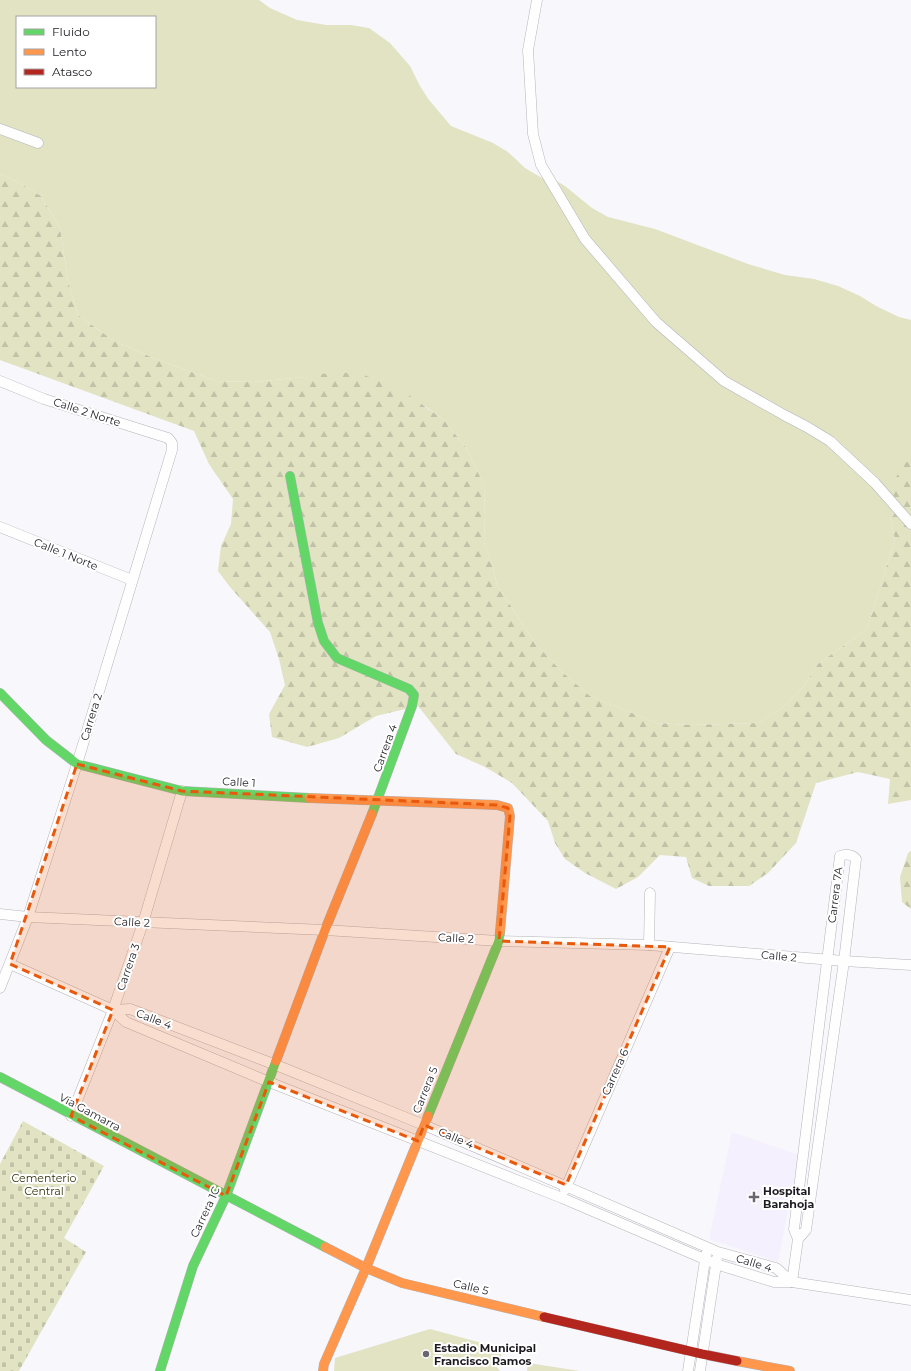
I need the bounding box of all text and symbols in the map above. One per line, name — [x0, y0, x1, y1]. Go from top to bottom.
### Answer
legend — [16, 16, 156, 88]
text: Fluido — [52, 24, 90, 39]
text: Lento — [52, 44, 87, 59]
text: Atasco — [52, 64, 92, 79]
street label: Calle 2 Norte — [51, 395, 123, 430]
street label: Calle 1 Norte — [32, 535, 100, 573]
street label: Carrera 2 — [77, 692, 105, 742]
street label: Carrera 4 — [370, 721, 400, 774]
street label: Calle 1 — [222, 774, 256, 790]
street label: Carrera 7A — [825, 866, 845, 924]
street label: Calle 2 — [114, 914, 150, 930]
street label: Calle 2 — [438, 930, 474, 946]
street label: Carrera 3 — [113, 942, 143, 992]
street label: Calle 2 — [761, 947, 797, 965]
street label: Calle 4 — [134, 1006, 174, 1032]
street label: Carrera 6 — [599, 1046, 632, 1097]
street label: Carrera 5 — [409, 1065, 441, 1115]
street label: Vía Gamarra — [57, 1090, 123, 1134]
street label: Calle 4 — [436, 1124, 476, 1152]
park label: Cementerio Central — [11, 1171, 77, 1198]
street label: Carrera 1C — [187, 1184, 223, 1240]
place label: Hospital Barahoja — [763, 1184, 814, 1211]
marker: Hospital Barahoja — [748, 1191, 760, 1203]
street label: Calle 4 — [734, 1251, 774, 1275]
street label: Calle 5 — [452, 1276, 490, 1298]
place label: Estadio Municipal Francisco Ramos — [434, 1341, 536, 1368]
marker: Estadio Municipal Francisco Ramos — [421, 1349, 431, 1359]

